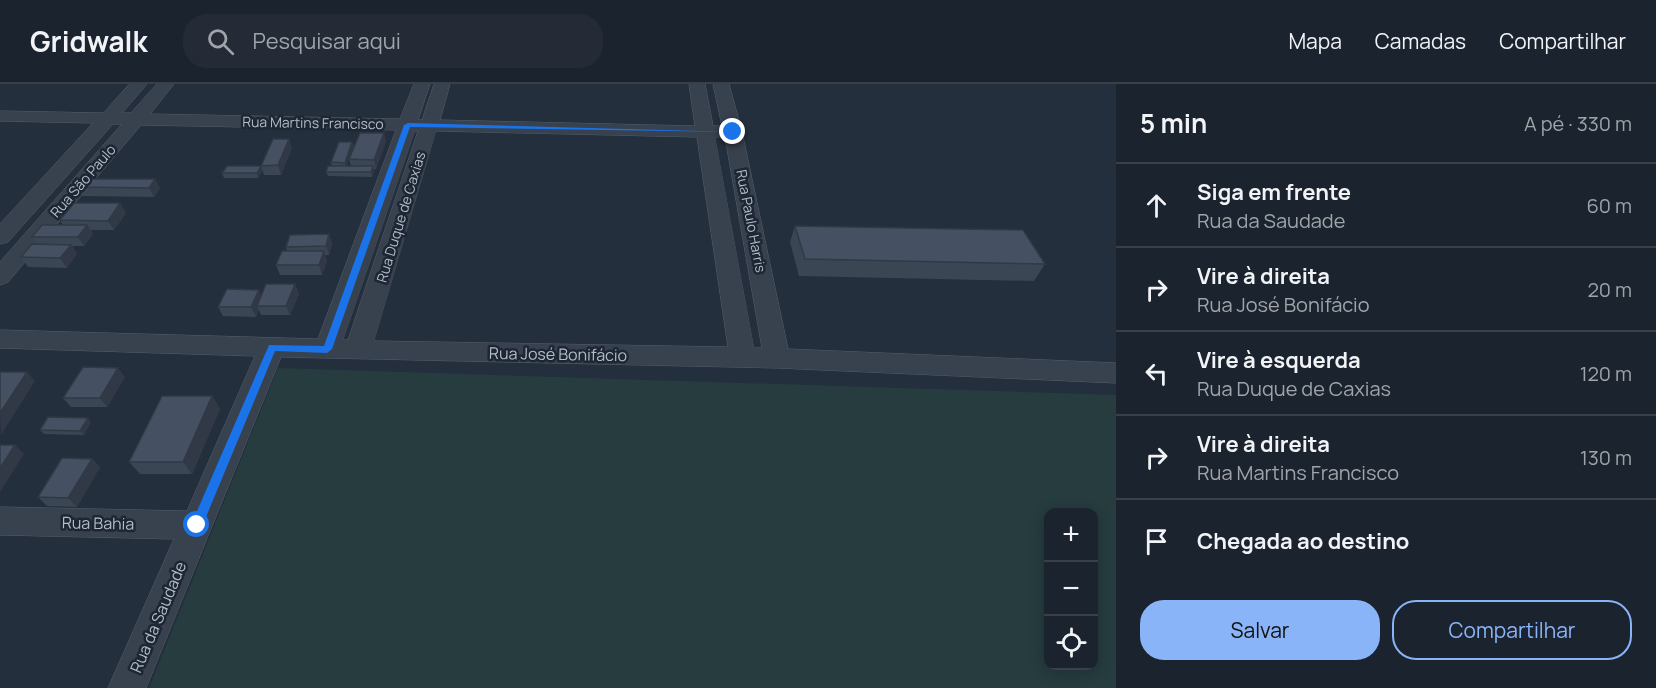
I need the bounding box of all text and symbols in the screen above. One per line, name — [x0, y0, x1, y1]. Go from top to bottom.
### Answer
search box — [183, 14, 603, 68]
text: Gridwalk — [30, 22, 147, 60]
icon: search — [204, 25, 237, 58]
text: Pesquisar aqui — [252, 26, 401, 56]
text: Mapa — [1288, 27, 1342, 55]
text: Camadas — [1375, 27, 1466, 55]
text: Compartilhar — [1499, 27, 1626, 55]
text: 5 min — [1140, 105, 1207, 141]
text: A pé · 330 m — [1524, 110, 1632, 137]
street label: Rua Martins Francisco — [242, 112, 384, 133]
route end — [719, 118, 745, 144]
street label: Rua São Paulo — [46, 140, 120, 221]
street label: Rua Duque de Caxias — [372, 149, 429, 285]
street label: Rua Paulo Harris — [732, 168, 771, 274]
text: Siga em frente — [1197, 177, 1351, 207]
icon: ahead — [1140, 189, 1173, 222]
text: 60 m — [1586, 192, 1632, 219]
text: Rua da Saudade — [1197, 207, 1345, 234]
text: Vire à direita — [1197, 261, 1330, 291]
icon: right — [1140, 273, 1173, 306]
text: 20 m — [1587, 276, 1632, 303]
text: Rua José Bonifácio — [1197, 291, 1370, 318]
street label: Rua José Bonifácio — [489, 342, 627, 366]
text: Vire à esquerda — [1197, 345, 1361, 375]
icon: left — [1140, 357, 1173, 390]
text: 120 m — [1580, 360, 1632, 387]
text: Rua Duque de Caxias — [1197, 375, 1391, 402]
text: Vire à direita — [1197, 429, 1330, 459]
icon: right — [1140, 441, 1173, 474]
text: 130 m — [1580, 444, 1632, 471]
text: Rua Martins Francisco — [1197, 459, 1399, 486]
map controls — [1044, 508, 1098, 670]
button: + — [1044, 508, 1098, 562]
street label: Rua Bahia — [62, 511, 134, 535]
route start — [183, 511, 209, 537]
icon: arrive — [1140, 525, 1173, 558]
text: Chegada ao destino — [1197, 526, 1409, 556]
street label: Rua da Saudade — [125, 558, 191, 676]
button: − — [1044, 562, 1098, 616]
button: Salvar — [1140, 600, 1380, 660]
button: Compartilhar — [1392, 600, 1632, 660]
button: locate — [1044, 616, 1098, 670]

